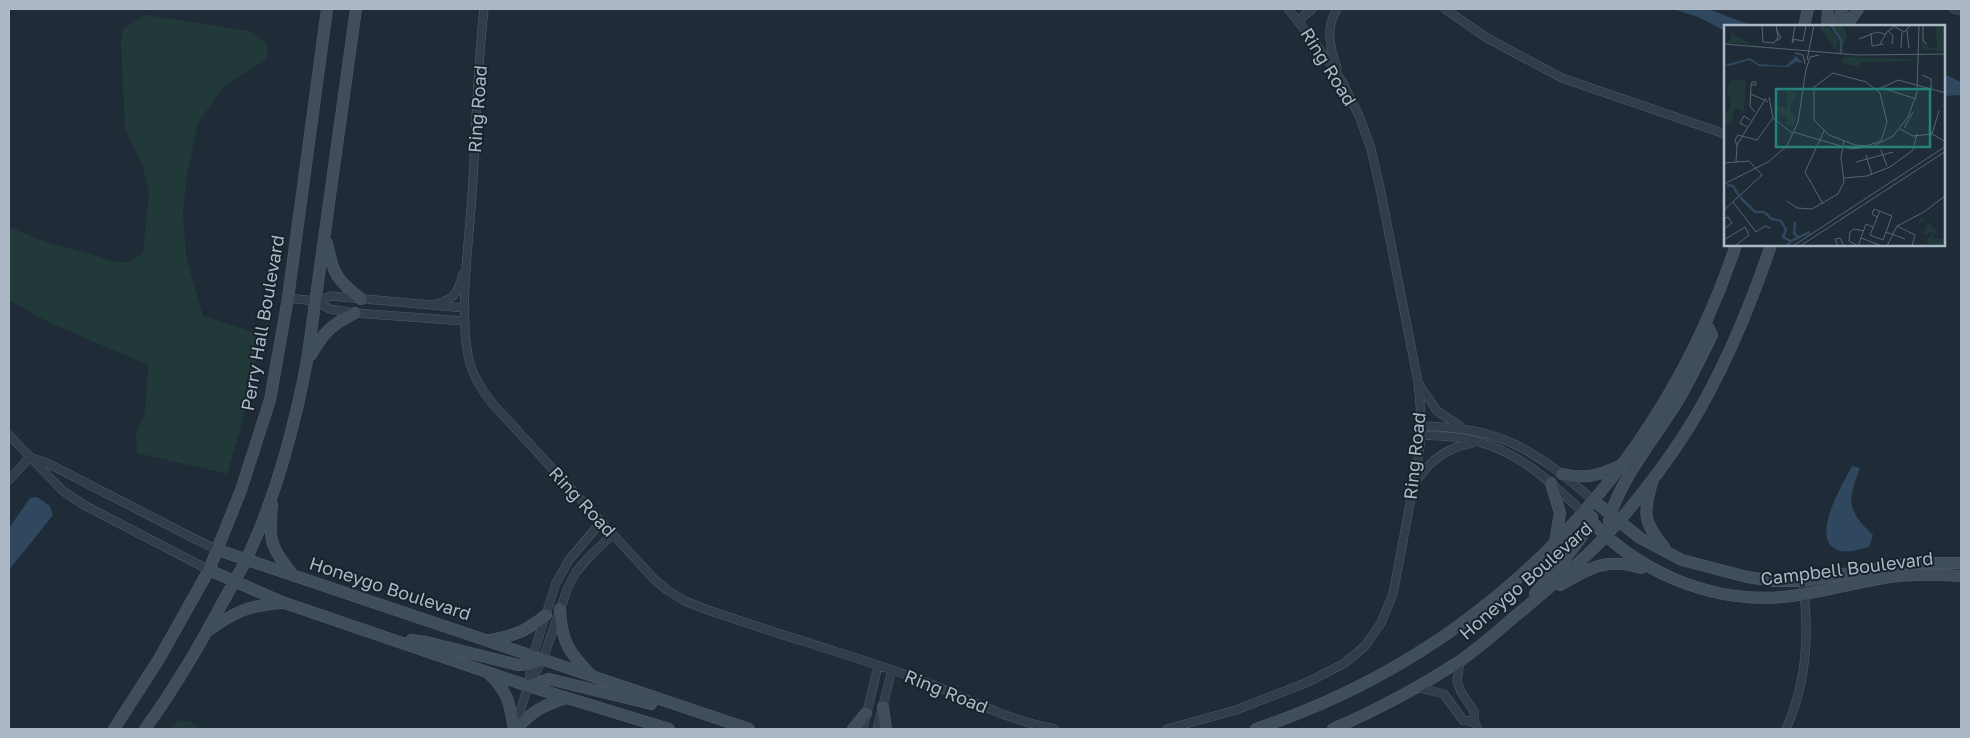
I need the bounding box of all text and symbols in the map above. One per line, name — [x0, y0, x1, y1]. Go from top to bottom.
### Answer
street label: Ring Road — [1296, 23, 1361, 110]
inset map — [1724, 25, 1945, 246]
street label: Ring Road — [463, 64, 491, 153]
street label: Perry Hall Boulevard — [236, 233, 288, 412]
street label: Ring Road — [1398, 411, 1430, 501]
street label: Ring Road — [545, 462, 621, 541]
street label: Honeygo Boulevard — [1454, 517, 1596, 644]
street label: Campbell Boulevard — [1759, 546, 1935, 590]
street label: Honeygo Boulevard — [307, 552, 474, 625]
street label: Ring Road — [902, 664, 991, 718]

